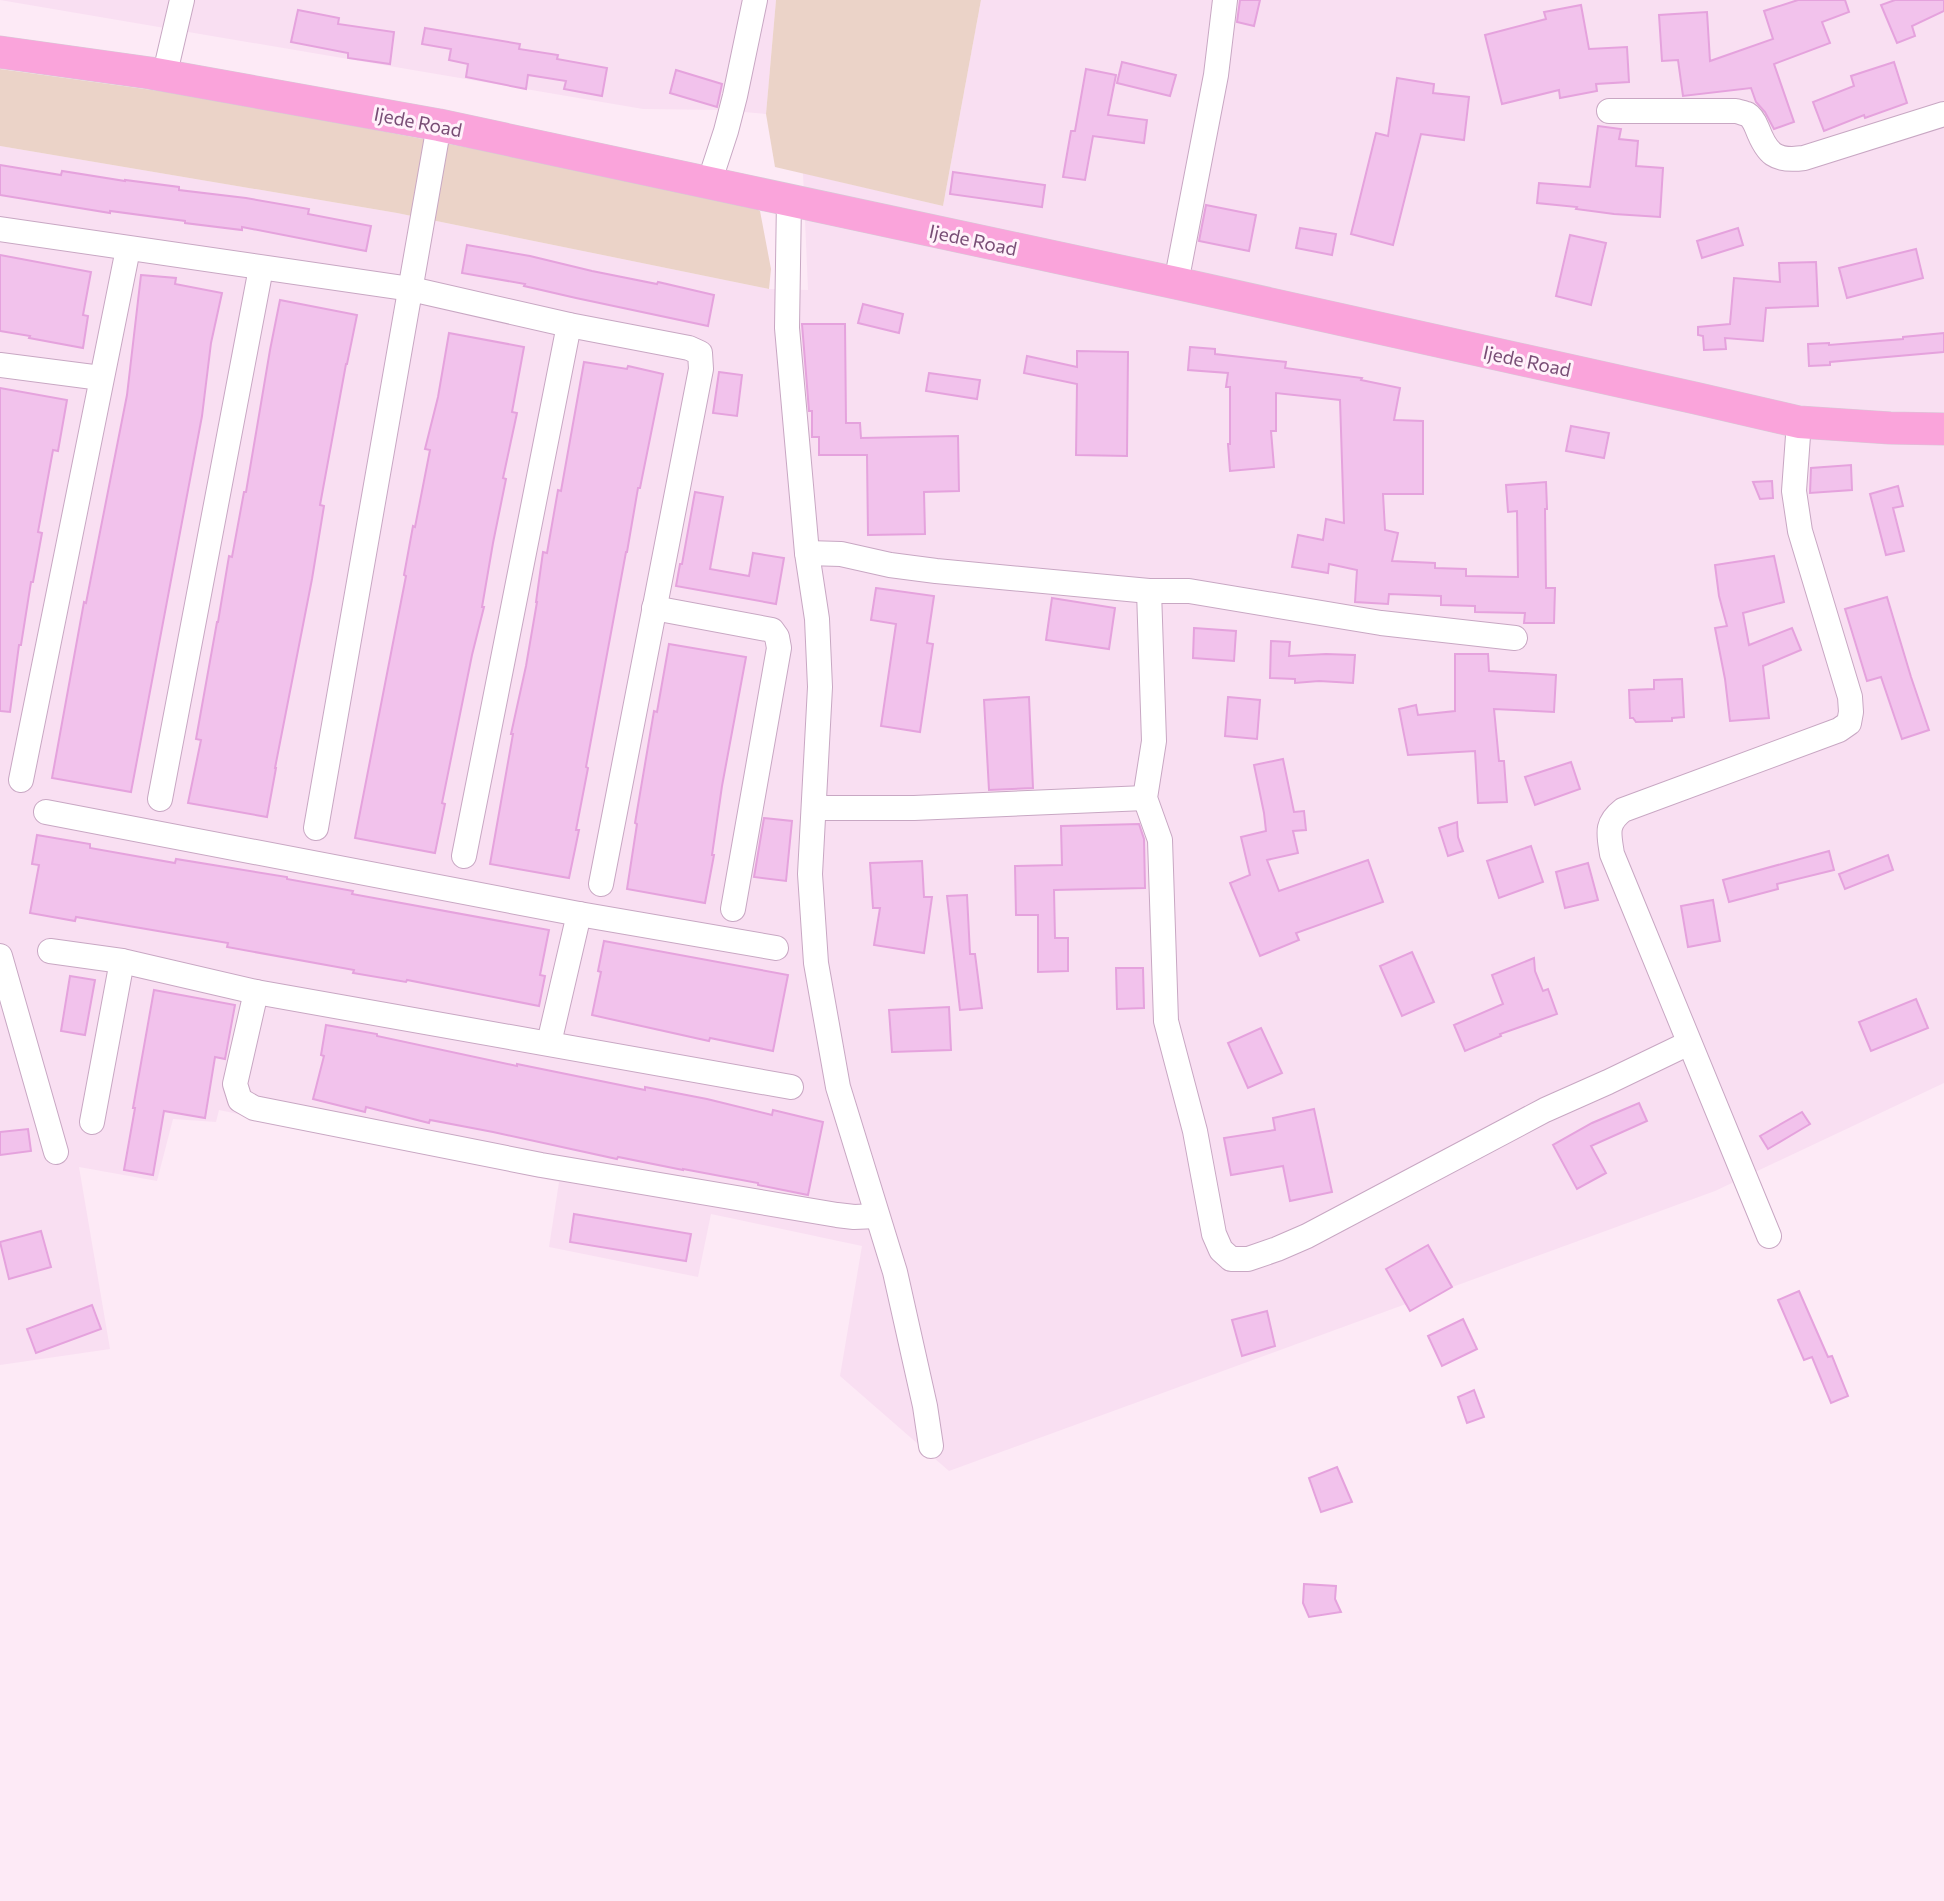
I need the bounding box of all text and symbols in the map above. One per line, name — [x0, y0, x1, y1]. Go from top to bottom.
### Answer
street label: Ijede Road — [372, 102, 464, 141]
street label: Ijede Road — [927, 219, 1019, 260]
street label: Ijede Road — [1481, 340, 1573, 381]

